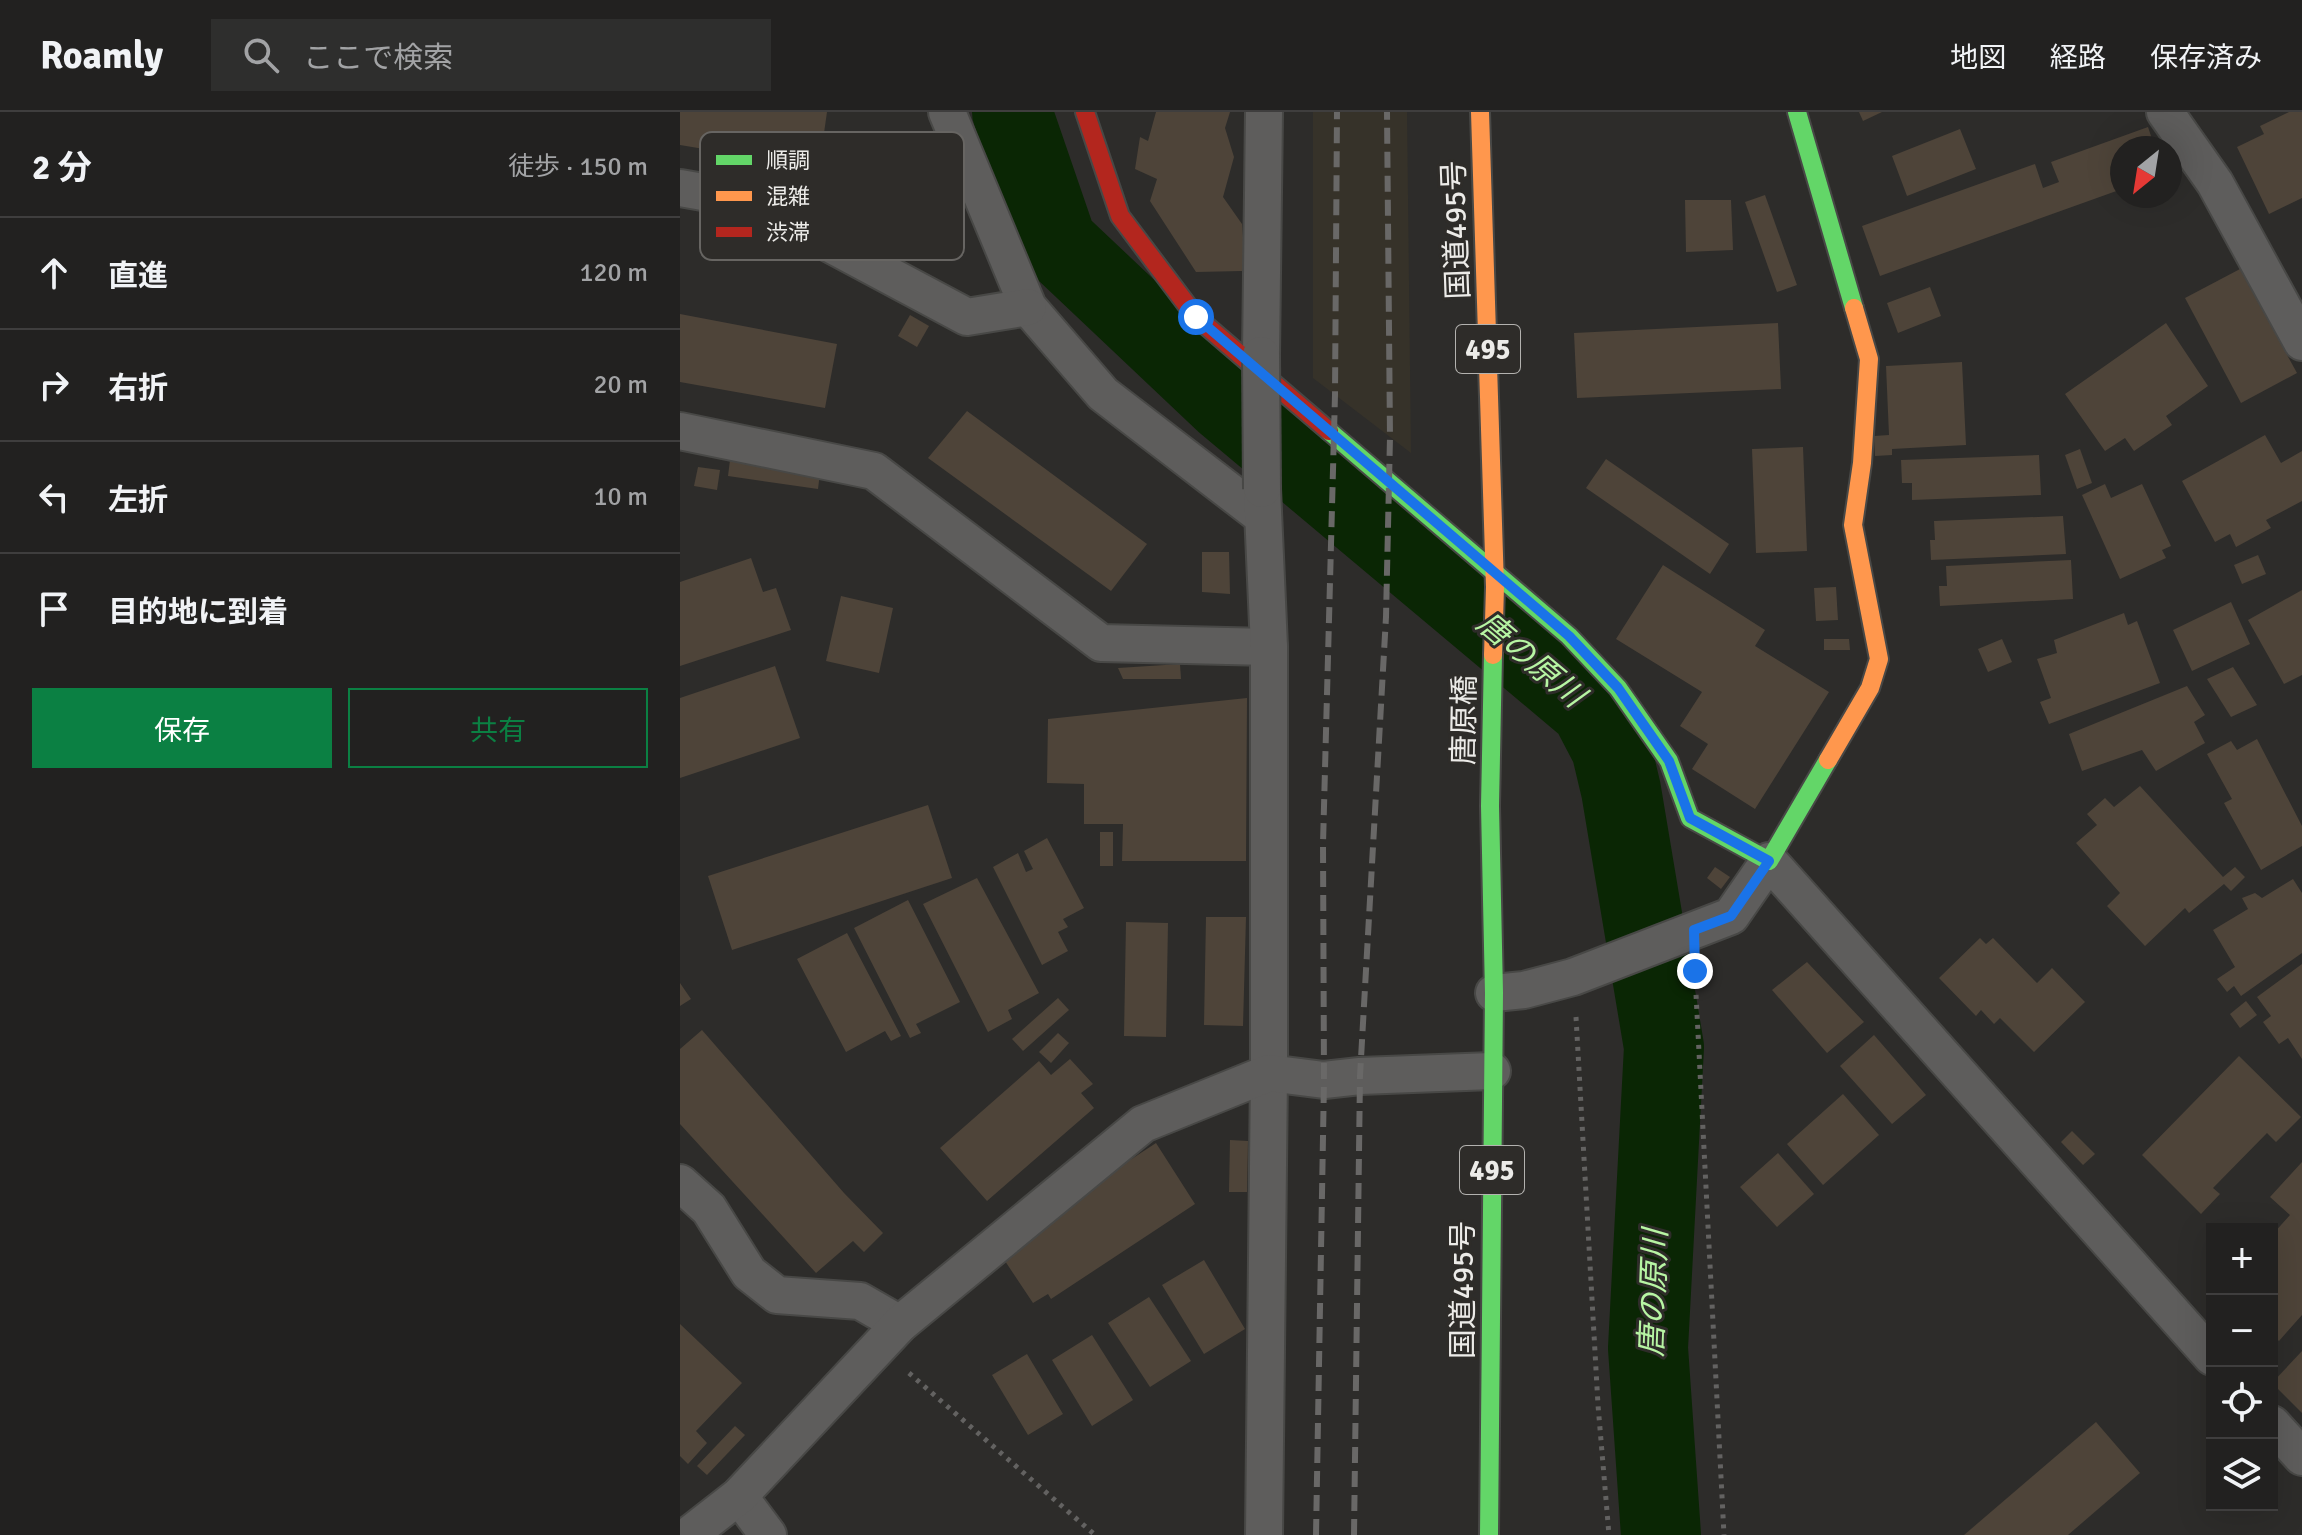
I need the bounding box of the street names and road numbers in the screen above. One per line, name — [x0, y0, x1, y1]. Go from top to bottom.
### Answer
street label: 国道495号 — [1436, 160, 1477, 300]
road number: 495 — [1456, 325, 1520, 373]
street label: 唐原橋 — [1445, 675, 1484, 765]
road number: 495 — [1460, 1146, 1524, 1194]
street label: 国道495号 — [1445, 1221, 1482, 1359]

